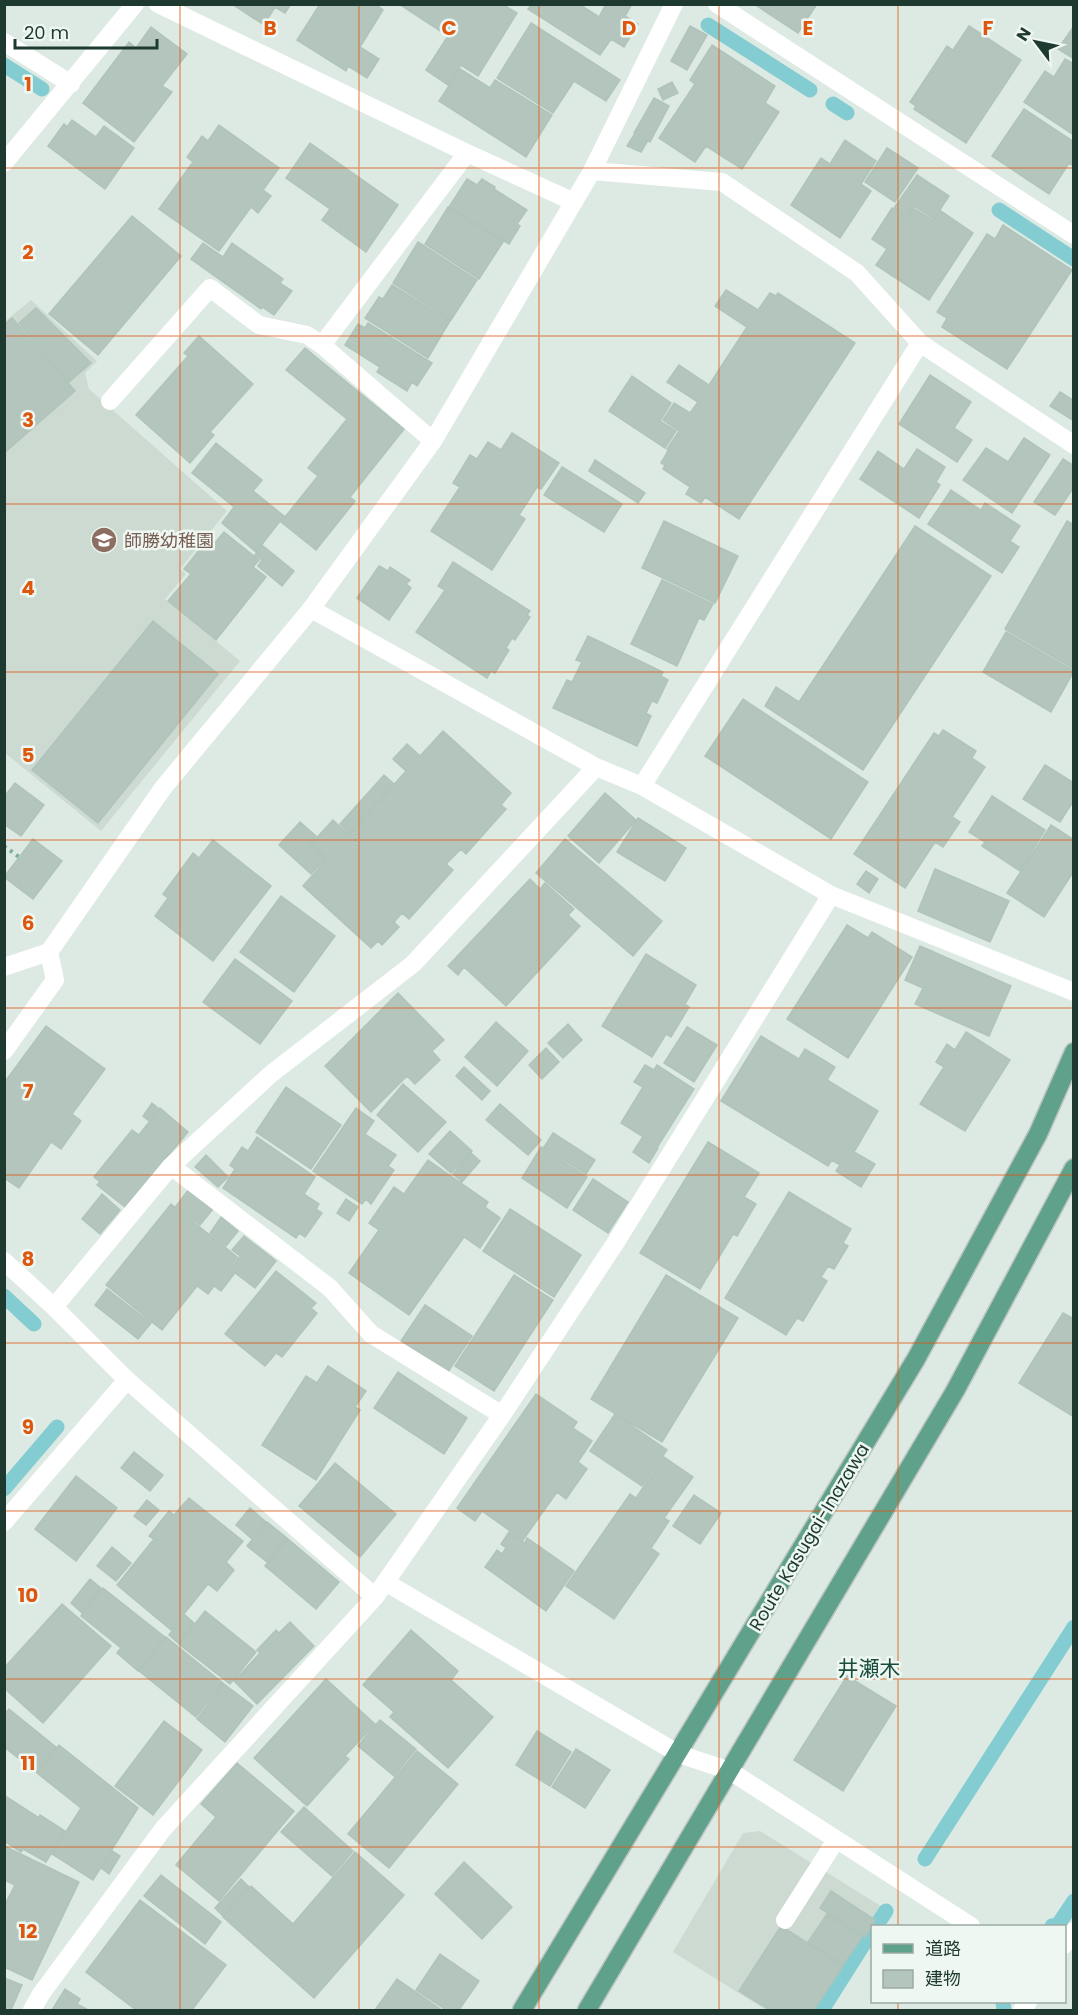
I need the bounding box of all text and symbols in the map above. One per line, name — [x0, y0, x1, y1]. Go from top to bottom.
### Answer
scale bar — [15, 12, 158, 50]
north arrow — [1006, 12, 1066, 72]
text: B — [263, 14, 277, 42]
text: C — [441, 14, 457, 42]
text: D — [622, 14, 636, 42]
text: E — [803, 14, 813, 42]
text: F — [983, 14, 994, 42]
text: 20 m — [24, 20, 69, 45]
text: N — [1011, 23, 1037, 46]
text: 1 — [24, 70, 32, 98]
text: 2 — [22, 238, 34, 266]
text: 3 — [22, 406, 34, 434]
school or university icon: 師勝幼稚園 — [89, 525, 119, 555]
place label: 師勝幼稚園 — [124, 528, 214, 553]
text: 4 — [21, 574, 35, 602]
text: 5 — [22, 741, 35, 769]
text: 6 — [22, 909, 34, 937]
text: 7 — [23, 1077, 34, 1105]
text: 8 — [22, 1245, 34, 1273]
text: 9 — [22, 1413, 34, 1441]
street label: Route Kasugai-Inazawa — [743, 1439, 875, 1635]
text: 10 — [18, 1581, 38, 1609]
district label: 井瀬木 — [838, 1654, 901, 1683]
text: 11 — [20, 1749, 36, 1777]
text: 12 — [19, 1917, 37, 1945]
legend — [871, 1925, 1066, 2003]
text: 道路 — [925, 1936, 961, 1961]
text: 建物 — [925, 1966, 961, 1991]

